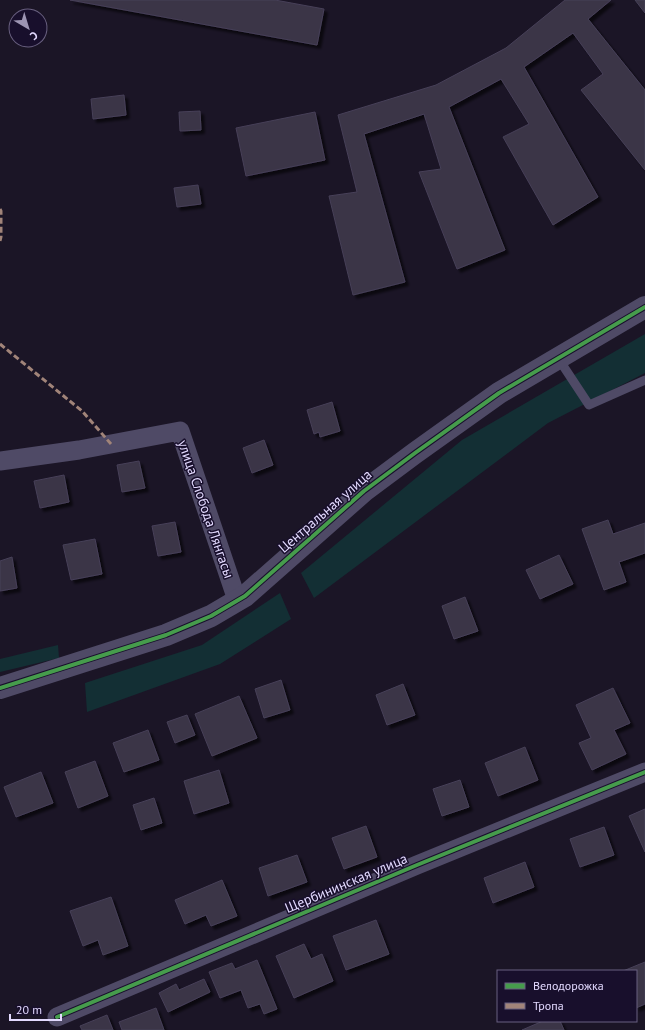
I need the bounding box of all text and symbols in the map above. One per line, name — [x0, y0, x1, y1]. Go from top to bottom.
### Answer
north arrow — [8, 8, 48, 48]
text: С — [27, 28, 41, 43]
street label: улица Слобода Лянгасы — [174, 437, 238, 581]
street label: Центральная улица — [275, 465, 376, 557]
street label: Щербининская улица — [282, 849, 410, 917]
legend — [497, 970, 637, 1022]
text: Велодорожка — [533, 978, 604, 993]
scale bar — [10, 996, 61, 1022]
text: Тропа — [533, 998, 564, 1013]
text: 20 m — [16, 1002, 42, 1017]

